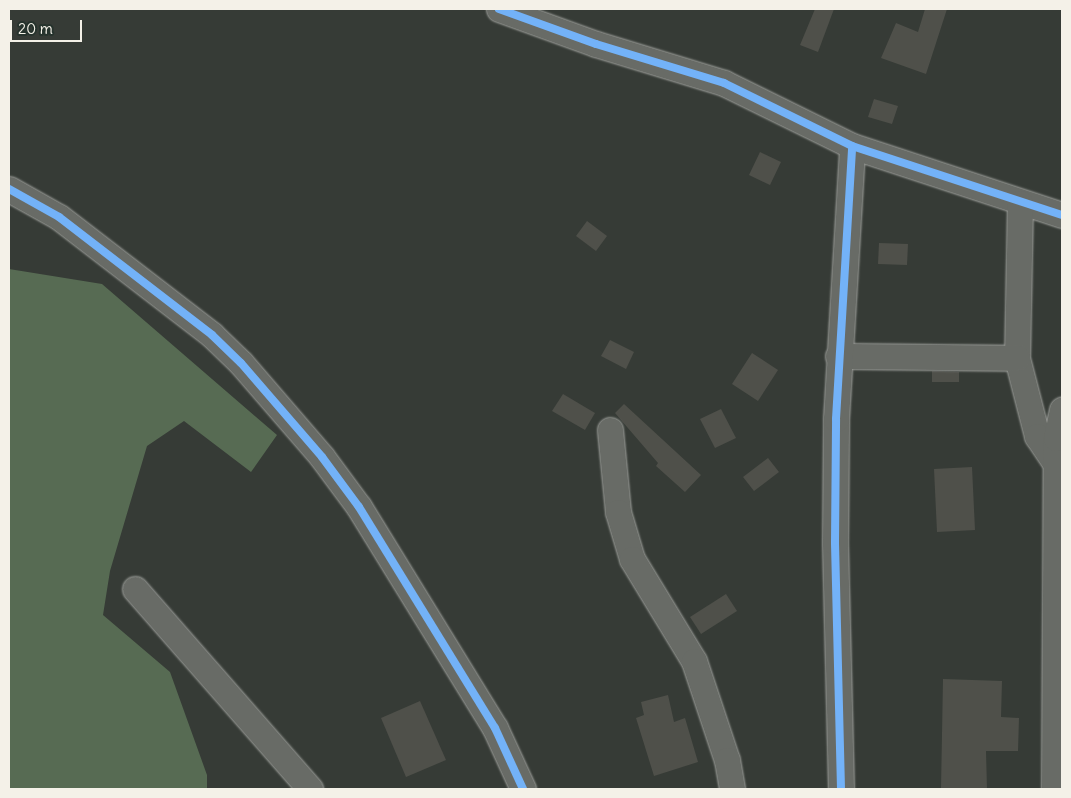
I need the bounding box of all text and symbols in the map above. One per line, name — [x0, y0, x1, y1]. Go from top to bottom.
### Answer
scale bar — [12, 10, 85, 42]
text: 20 m — [18, 19, 53, 38]

